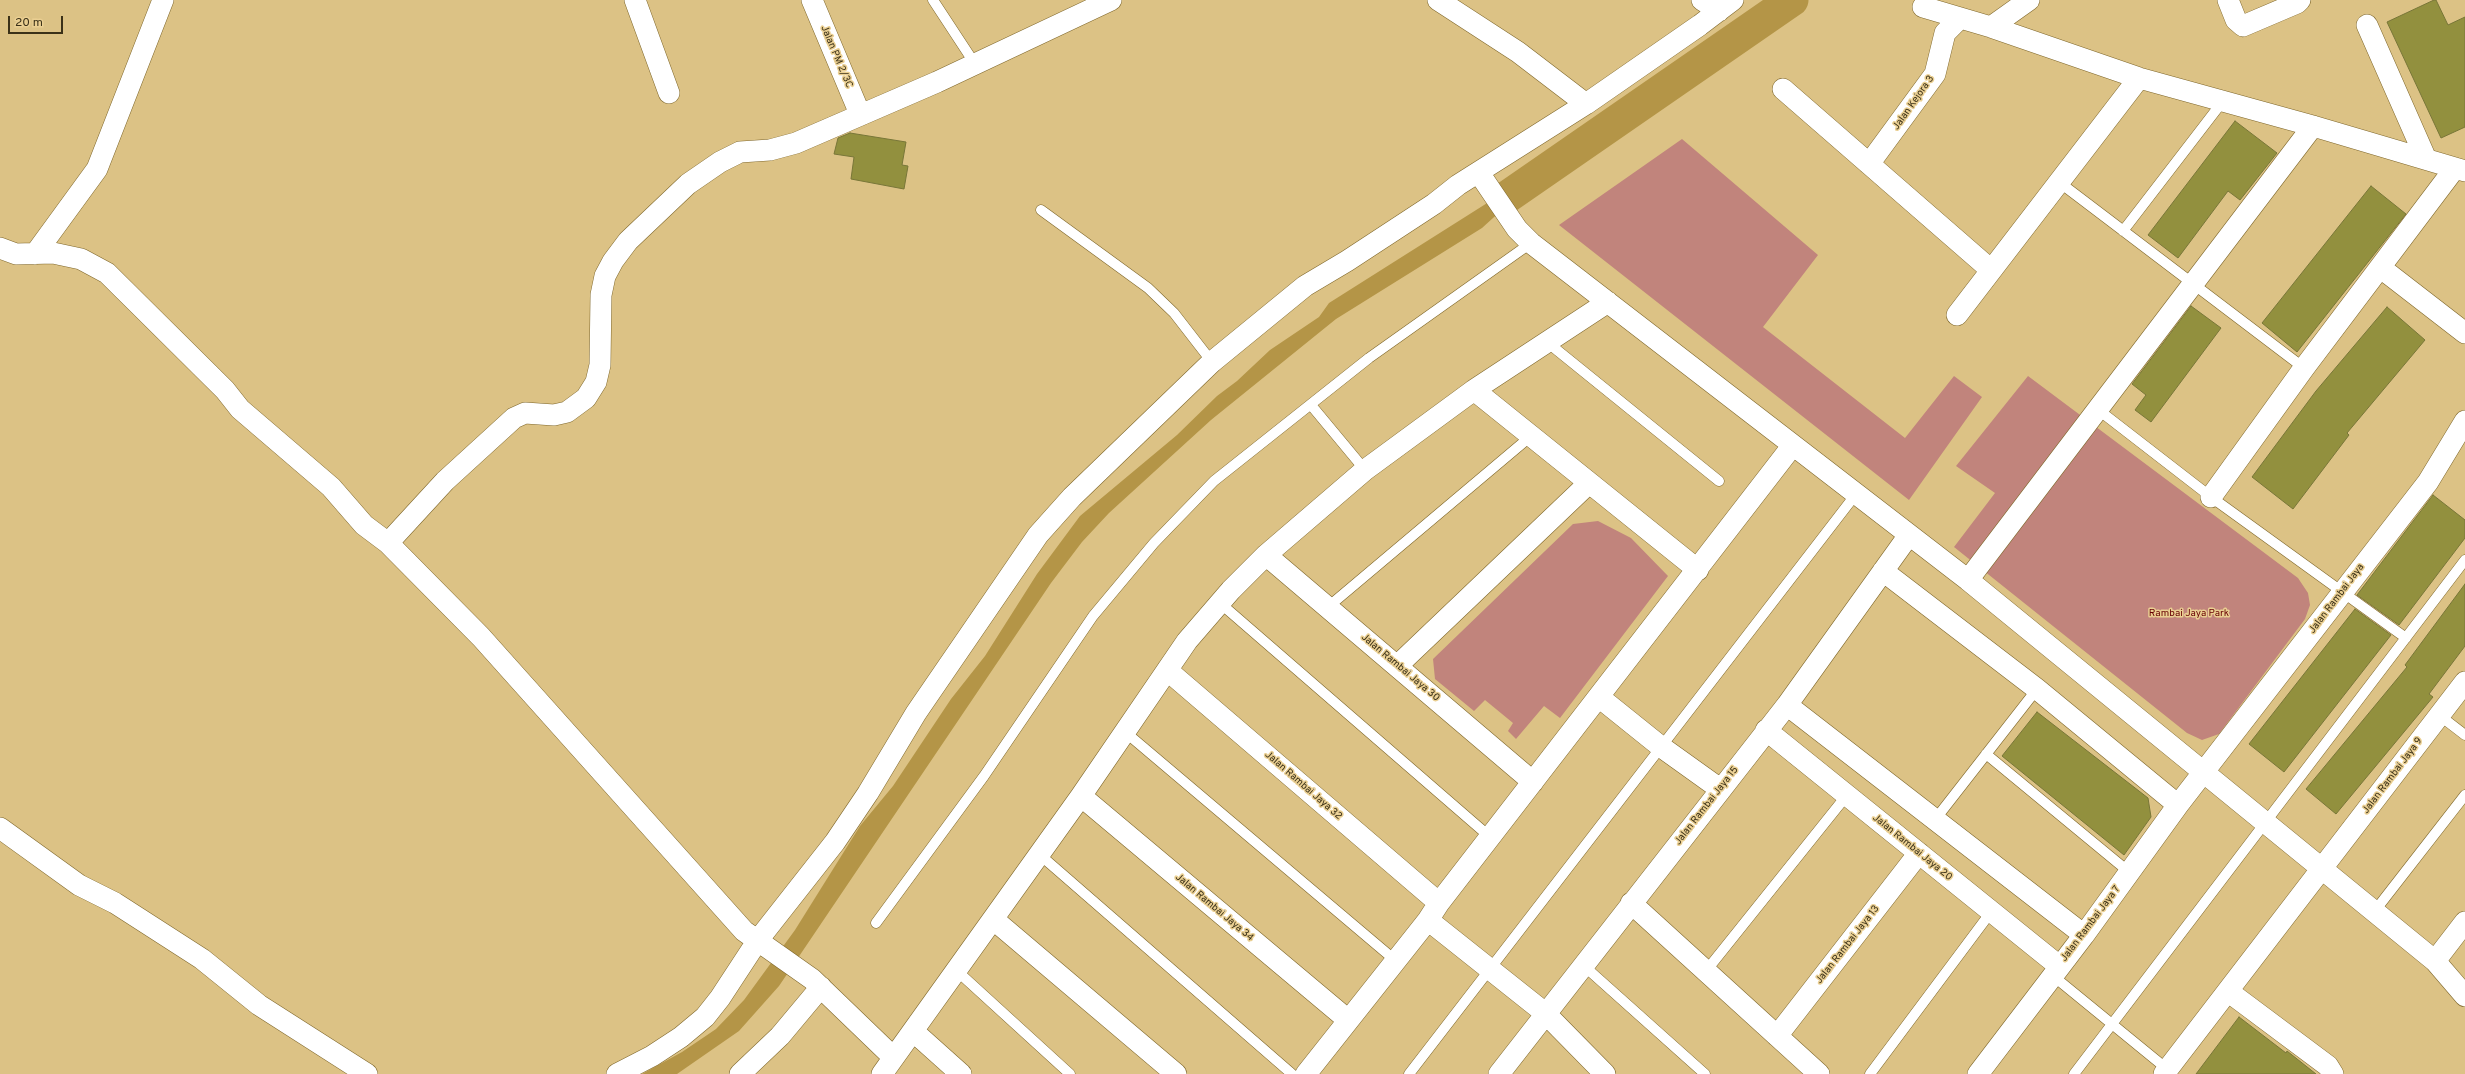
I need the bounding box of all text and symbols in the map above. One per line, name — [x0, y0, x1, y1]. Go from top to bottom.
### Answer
scale bar — [10, 8, 65, 34]
text: 20 m — [15, 15, 43, 31]
street label: Jalan PM 2/3C — [817, 24, 855, 90]
street label: Jalan Kejora 3 — [1891, 73, 1937, 133]
street label: Jalan Rambai Jaya — [2307, 562, 2367, 636]
park label: Rambai Jaya Park — [2149, 608, 2229, 620]
street label: Jalan Rambai Jaya 30 — [1358, 632, 1442, 704]
street label: Jalan Rambai Jaya 9 — [2360, 735, 2426, 817]
street label: Jalan Rambai Jaya 32 — [1262, 749, 1344, 823]
street label: Jalan Rambai Jaya 15 — [1673, 764, 1741, 848]
street label: Jalan Rambai Jaya 20 — [1870, 812, 1954, 884]
street label: Jalan Rambai Jaya 34 — [1172, 872, 1256, 944]
street label: Jalan Rambai Jaya 7 — [2059, 884, 2123, 964]
street label: Jalan Rambai Jaya 13 — [1814, 903, 1882, 987]

